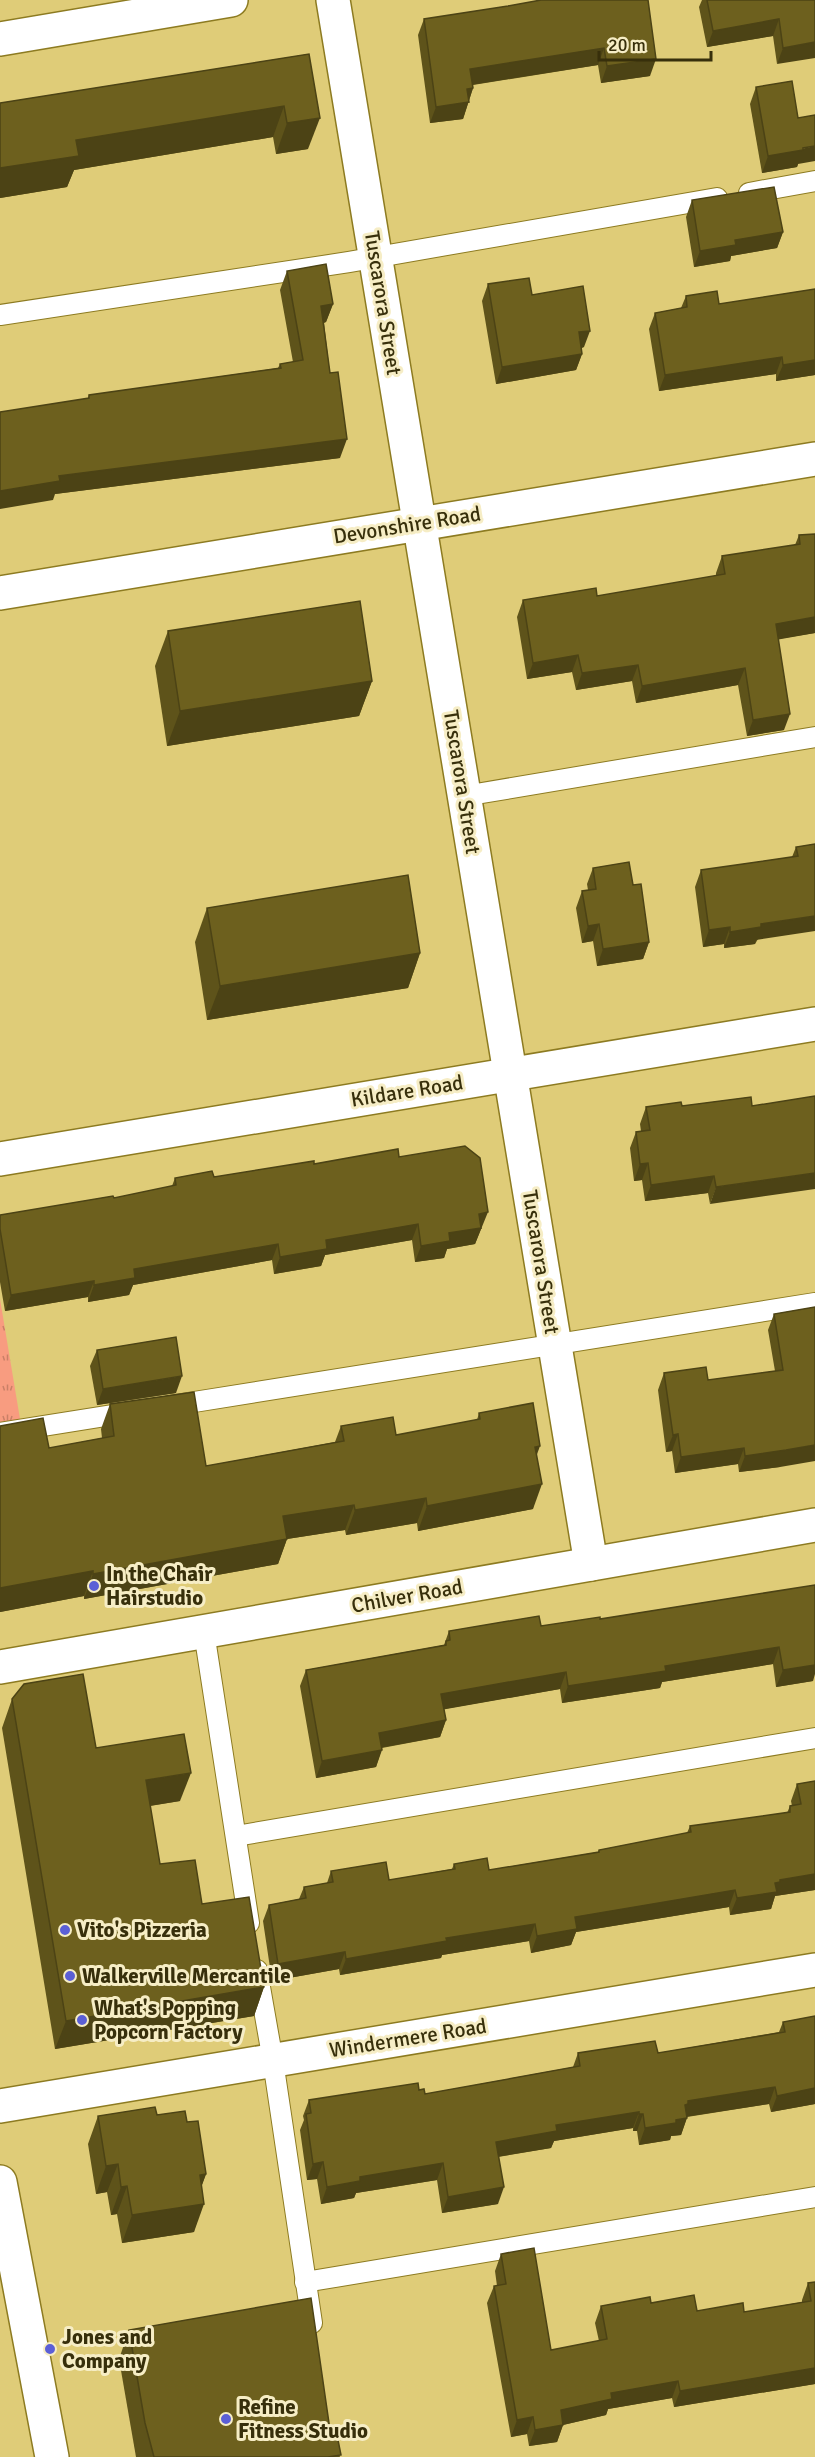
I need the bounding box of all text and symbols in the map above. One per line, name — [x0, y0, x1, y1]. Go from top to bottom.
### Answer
scale bar — [599, 24, 712, 62]
text: 20 m — [608, 34, 646, 56]
street label: Tuscarora Street — [359, 229, 407, 377]
street label: Devonshire Road — [331, 500, 483, 550]
street label: Tuscarora Street — [438, 708, 486, 856]
street label: Kildare Road — [349, 1069, 465, 1113]
street label: Tuscarora Street — [517, 1188, 565, 1336]
place label: In the Chair Hairstudio — [106, 1561, 213, 1611]
street label: Chilver Road — [349, 1573, 465, 1619]
marker: In the Chair Hairstudio — [87, 1579, 101, 1593]
place label: Vito's Pizzeria — [77, 1917, 207, 1943]
marker: Vito's Pizzeria — [58, 1923, 72, 1937]
place label: Walkerville Mercantile — [82, 1963, 291, 1989]
marker: Walkerville Mercantile — [63, 1969, 77, 1983]
place label: What's Popping Popcorn Factory — [94, 1995, 243, 2045]
marker: What's Popping Popcorn Factory — [75, 2013, 89, 2027]
street label: Windermere Road — [327, 2013, 489, 2063]
place label: Jones and Company — [62, 2324, 152, 2374]
marker: Jones and Company — [43, 2342, 57, 2356]
place label: Refine Fitness Studio — [238, 2394, 368, 2444]
marker: Refine Fitness Studio — [219, 2412, 233, 2426]

